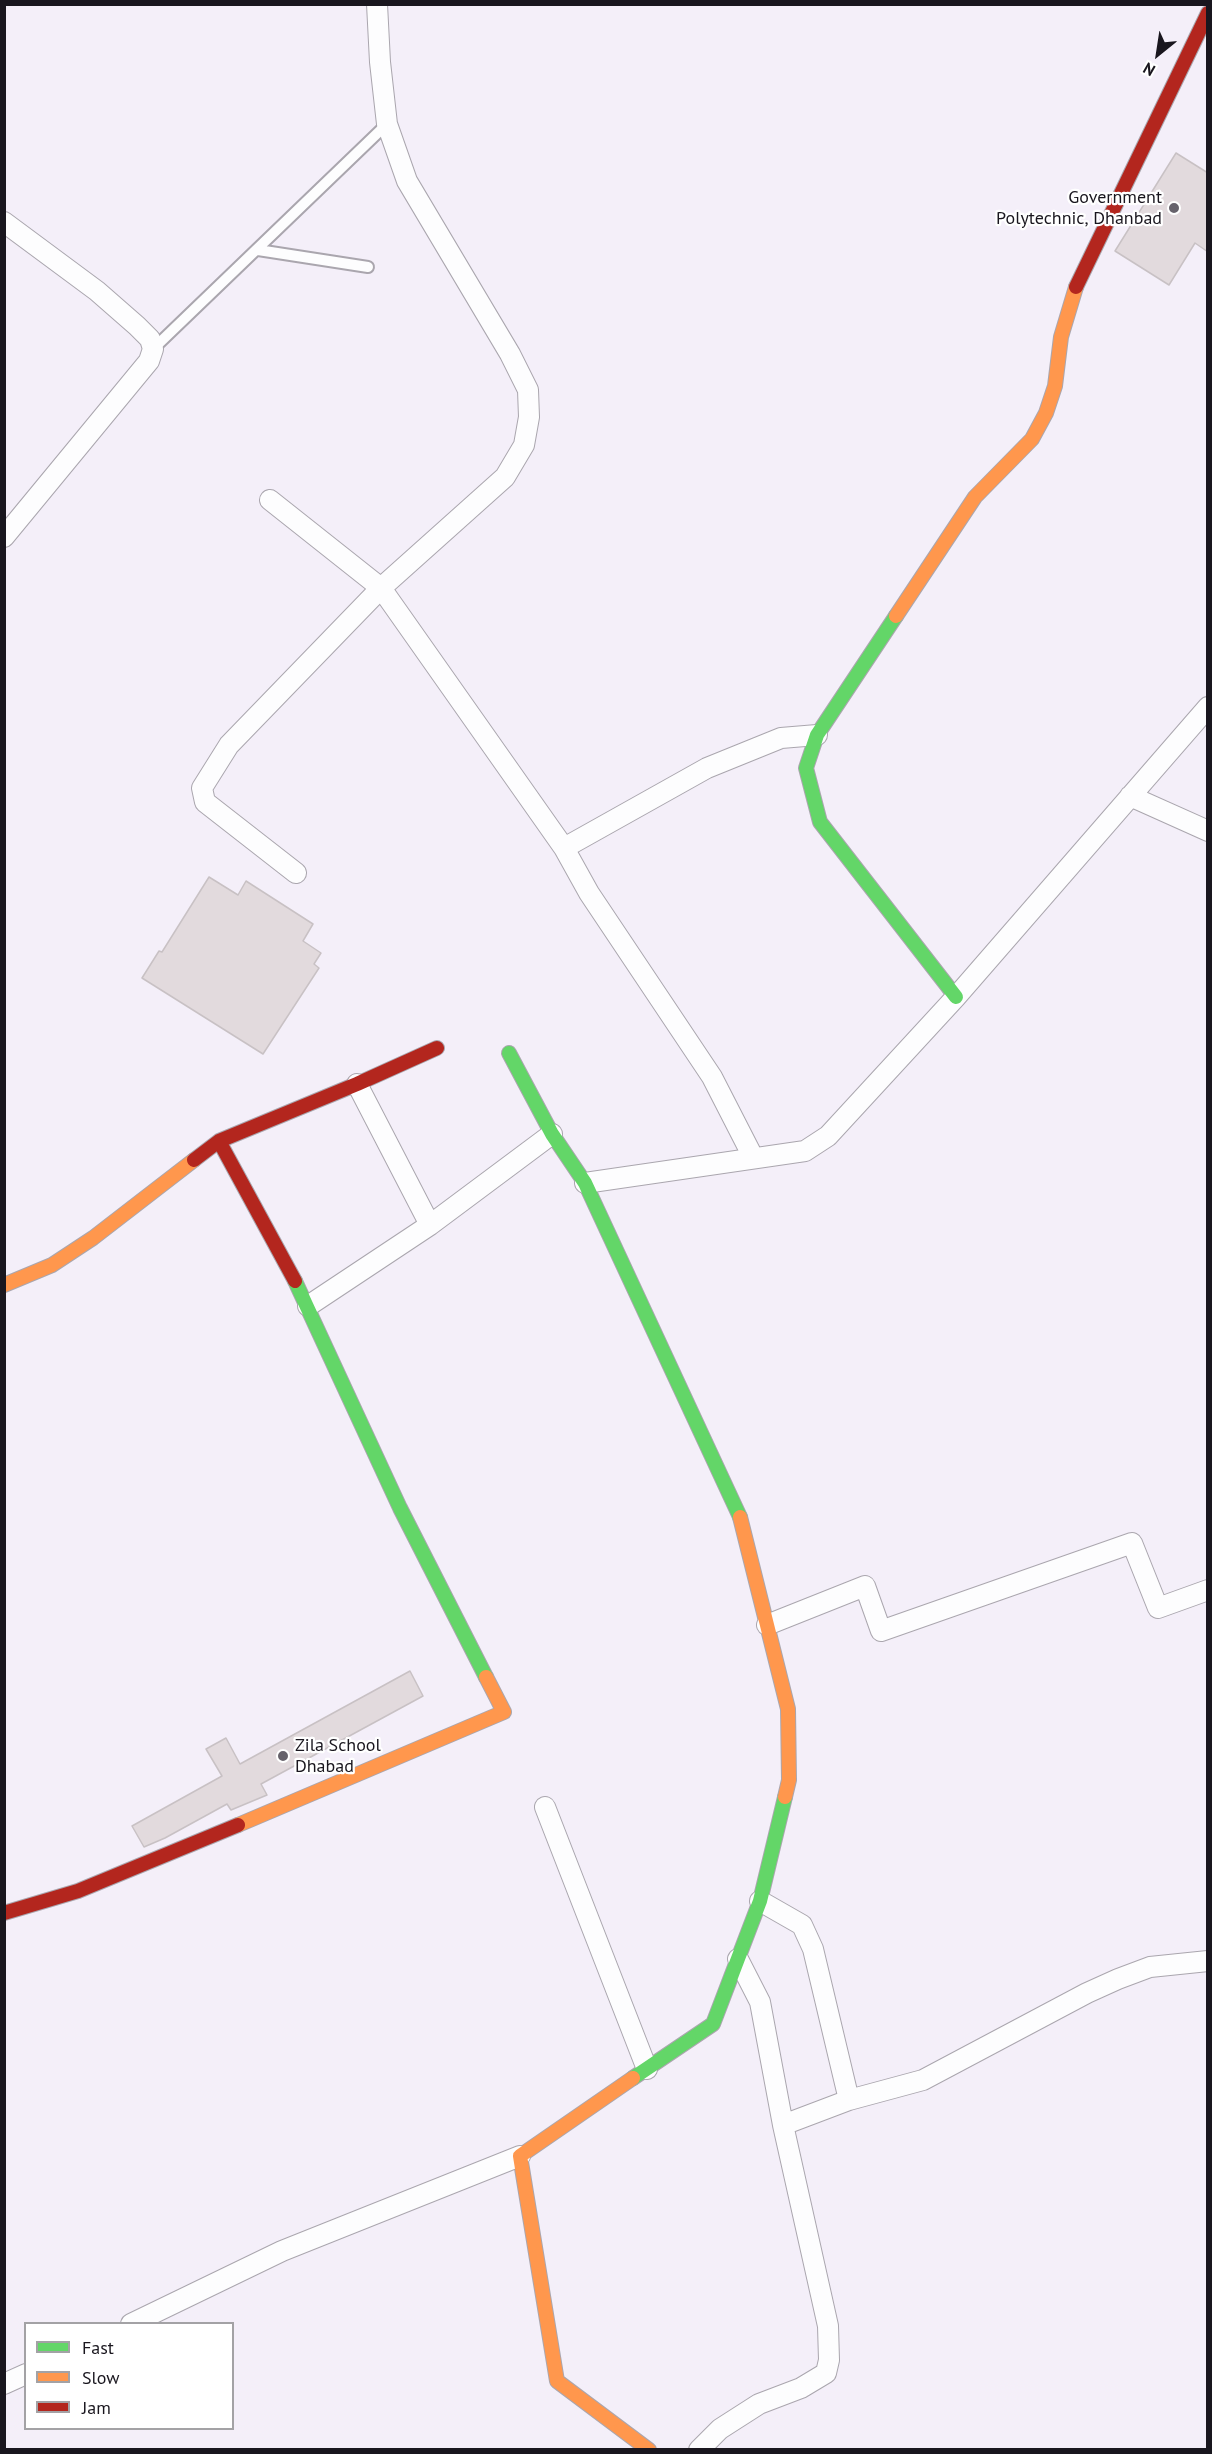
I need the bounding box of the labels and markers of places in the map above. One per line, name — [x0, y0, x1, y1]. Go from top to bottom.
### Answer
place label: Government Polytechnic, Dhanbad — [996, 187, 1162, 230]
marker: Government Polytechnic, Dhanbad — [1167, 201, 1181, 215]
place label: Zila School Dhabad — [295, 1735, 381, 1778]
marker: Zila School Dhabad — [276, 1749, 290, 1763]

